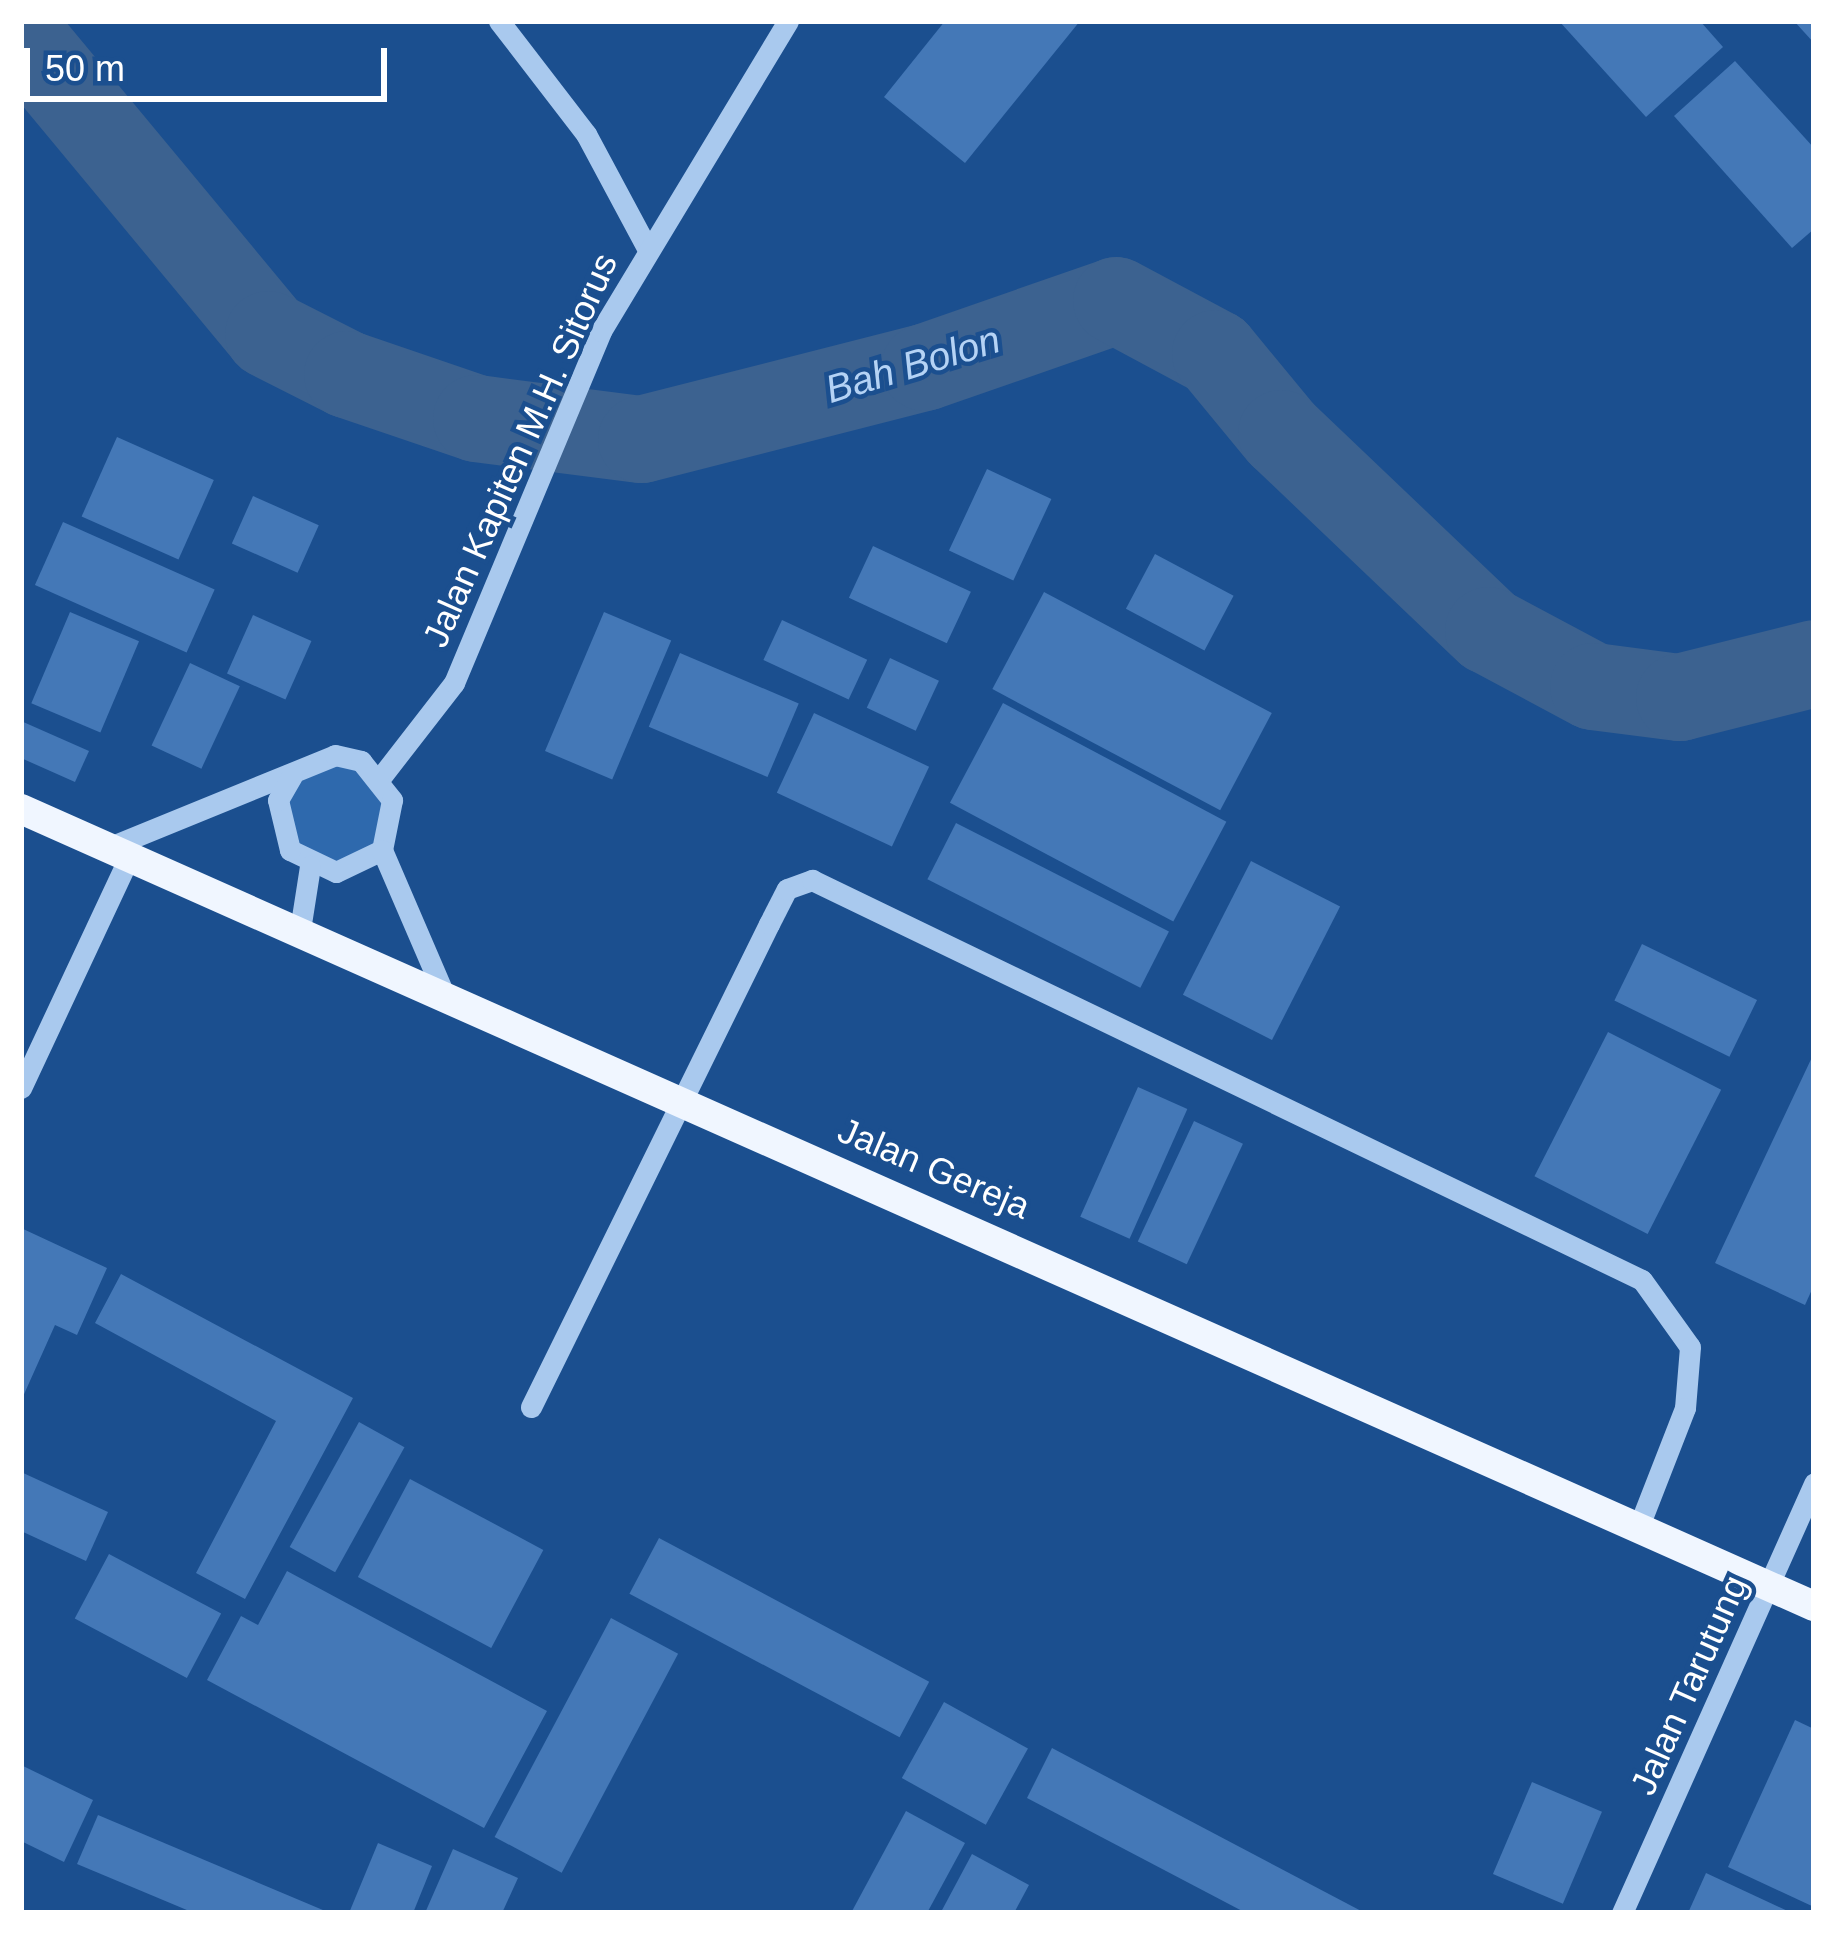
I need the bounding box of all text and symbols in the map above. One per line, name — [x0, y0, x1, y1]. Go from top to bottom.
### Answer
scale bar — [30, 24, 393, 98]
text: 50 m — [45, 48, 125, 89]
street label: Jalan Kapiten M.H. Sitorus — [414, 247, 626, 653]
water label: Bah Bolon — [820, 316, 1006, 414]
street label: Jalan Gereja — [832, 1108, 1036, 1228]
street label: Jalan Tarutung — [1621, 1568, 1757, 1802]

